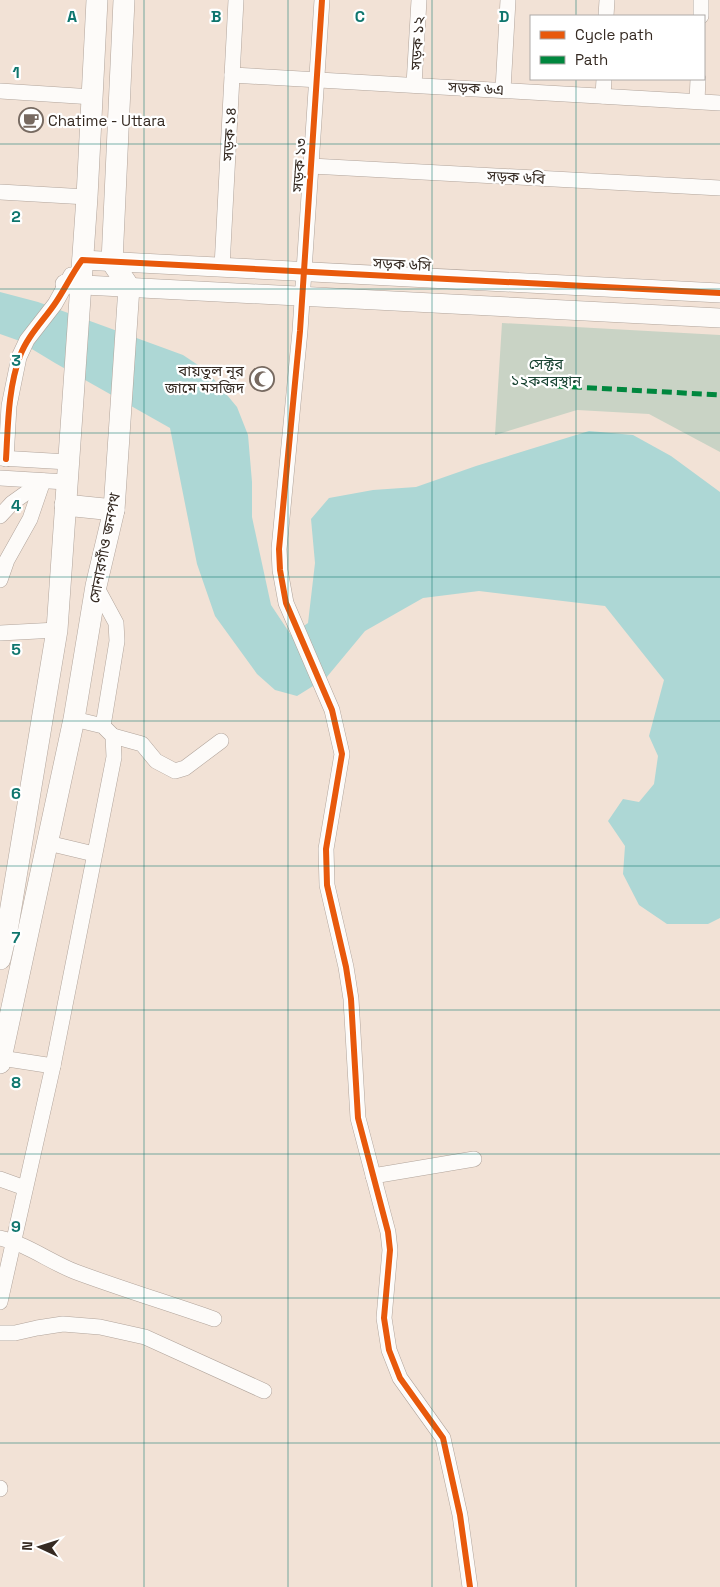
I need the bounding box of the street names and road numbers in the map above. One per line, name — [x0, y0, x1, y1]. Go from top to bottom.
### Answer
street label: সড়ক ১২ — [406, 16, 428, 71]
street label: সড়ক ৬এ — [447, 77, 504, 99]
street label: সড়ক ১৪ — [218, 107, 240, 162]
street label: সড়ক ১৩ — [288, 137, 310, 193]
street label: সড়ক ৬বি — [486, 166, 546, 188]
street label: সড়ক ৬সি — [371, 253, 432, 275]
street label: সোনারগাঁও জনপথ — [84, 491, 124, 605]

